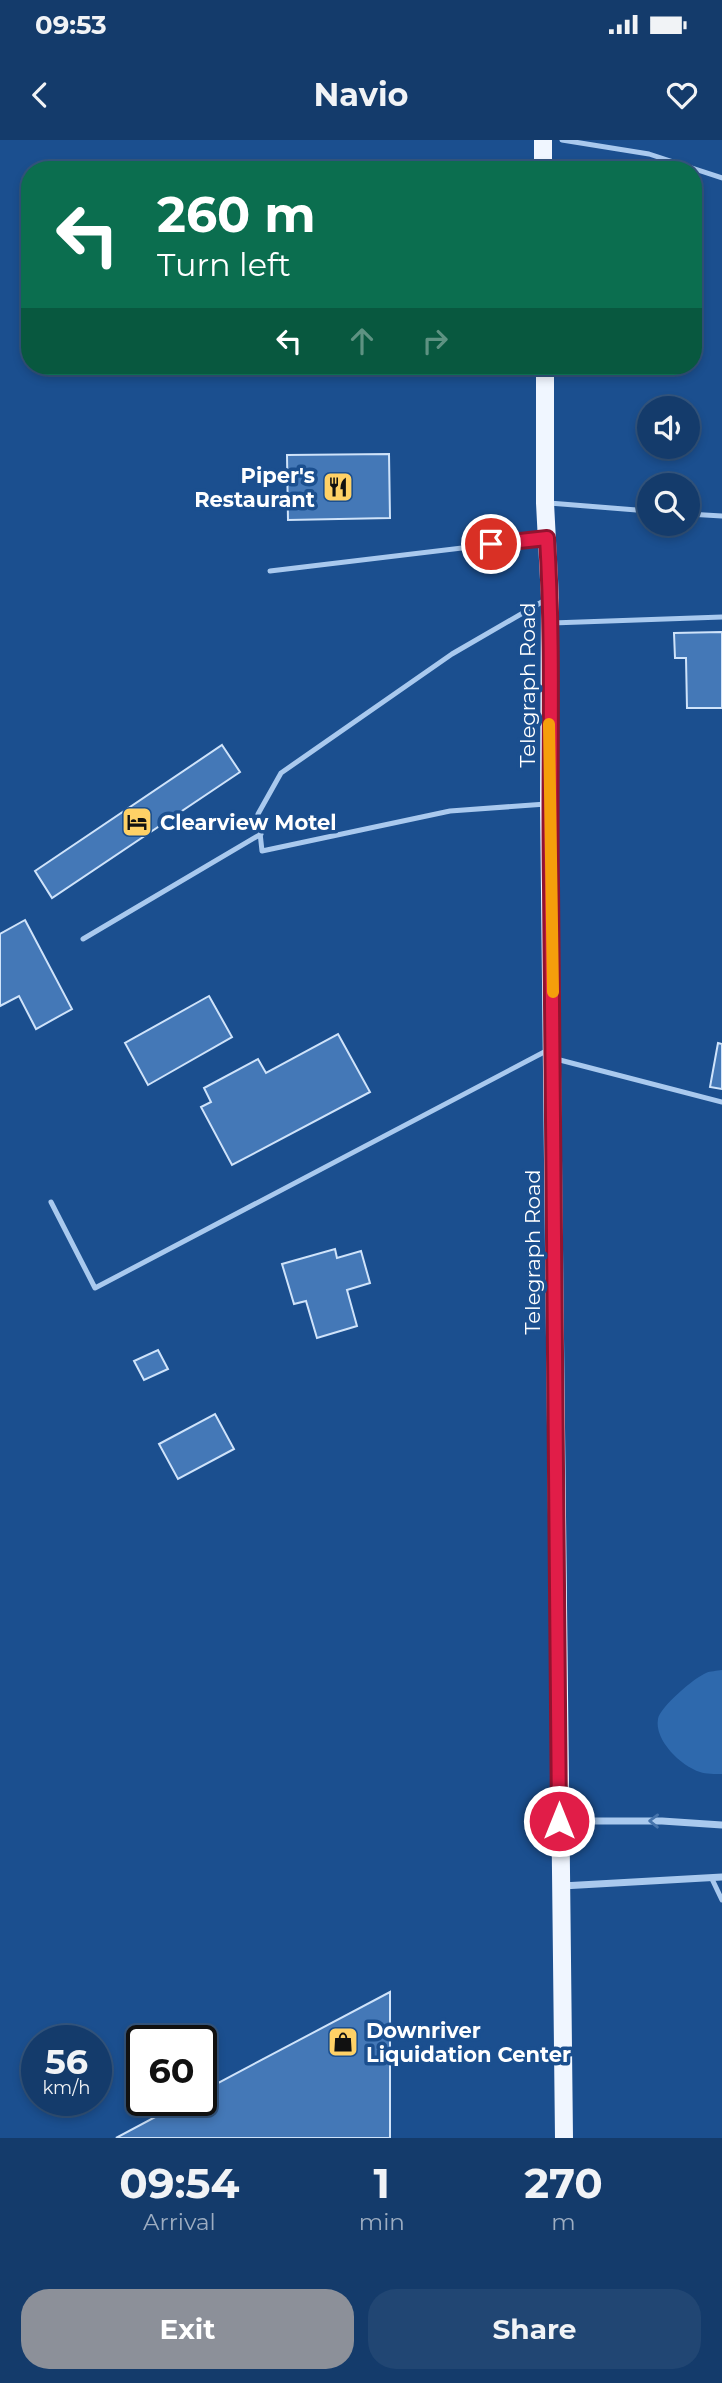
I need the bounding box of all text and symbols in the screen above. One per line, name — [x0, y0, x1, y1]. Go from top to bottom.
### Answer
text: 09:53 — [35, 9, 107, 41]
text: Navio — [313, 75, 409, 114]
icon: back — [21, 76, 59, 114]
icon: heart — [663, 76, 701, 114]
text: 260 m — [157, 185, 316, 244]
icon: left — [42, 189, 133, 280]
text: Turn left — [157, 245, 291, 284]
icon: left — [270, 322, 308, 360]
icon: ahead — [343, 322, 381, 360]
icon: right — [416, 322, 454, 360]
map controls — [637, 396, 700, 536]
button: sound — [637, 396, 700, 459]
place label: Piper's Restaurant — [194, 463, 315, 512]
restaurant icon: Piper's Restaurant — [321, 470, 355, 504]
button: search — [637, 473, 700, 536]
pin — [461, 514, 521, 574]
icon: arrive — [472, 525, 510, 563]
street label: Telegraph Road — [515, 602, 540, 768]
hotel icon: Clearview Motel — [120, 805, 154, 839]
place label: Clearview Motel — [160, 810, 337, 835]
street label: Telegraph Road — [520, 1169, 545, 1335]
position arrow — [522, 1784, 596, 1858]
one-way arrow — [648, 1813, 659, 1829]
place label: Downriver Liquidation Center — [366, 2018, 571, 2067]
speed limit sign: 60 — [126, 2025, 217, 2116]
shop icon: Downriver Liquidation Center — [326, 2025, 360, 2059]
text: 56 — [45, 2040, 88, 2083]
text: km/h — [42, 2077, 91, 2099]
text: 09:54 — [119, 2157, 240, 2209]
text: 1 — [374, 2157, 390, 2209]
text: 270 — [524, 2157, 603, 2209]
text: Arrival — [143, 2208, 216, 2236]
text: min — [359, 2208, 405, 2236]
text: m — [551, 2208, 576, 2236]
button: Exit — [21, 2289, 354, 2369]
button: Share — [368, 2289, 701, 2369]

